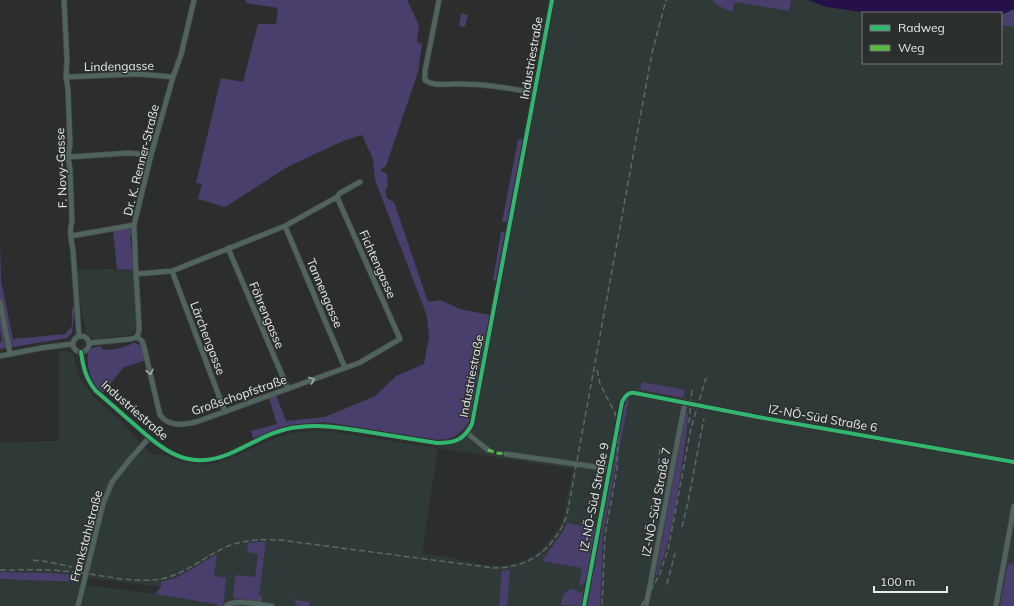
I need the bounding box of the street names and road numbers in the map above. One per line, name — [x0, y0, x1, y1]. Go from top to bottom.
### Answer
street label: Industriestraße — [516, 15, 546, 101]
street label: Lindengasse — [84, 58, 154, 74]
street label: Dr. K. Renner-Straße — [120, 103, 162, 217]
street label: F. Novy-Gasse — [52, 128, 70, 208]
street label: Fichtengasse — [356, 228, 400, 300]
street label: Tannengasse — [304, 256, 346, 330]
street label: Föhrengasse — [246, 279, 288, 351]
street label: Lärchengasse — [187, 299, 229, 377]
street label: Industriestraße — [456, 333, 486, 419]
street label: Großschopfstraße — [189, 372, 289, 418]
street label: Industriestraße — [98, 377, 172, 443]
street label: IZ-NÖ-Süd Straße 6 — [767, 401, 879, 435]
street label: IZ-NÖ-Süd Straße 9 — [576, 441, 612, 553]
street label: IZ-NÖ-Süd Straße 7 — [638, 446, 674, 558]
street label: Frankstahlstraße — [67, 489, 105, 583]

